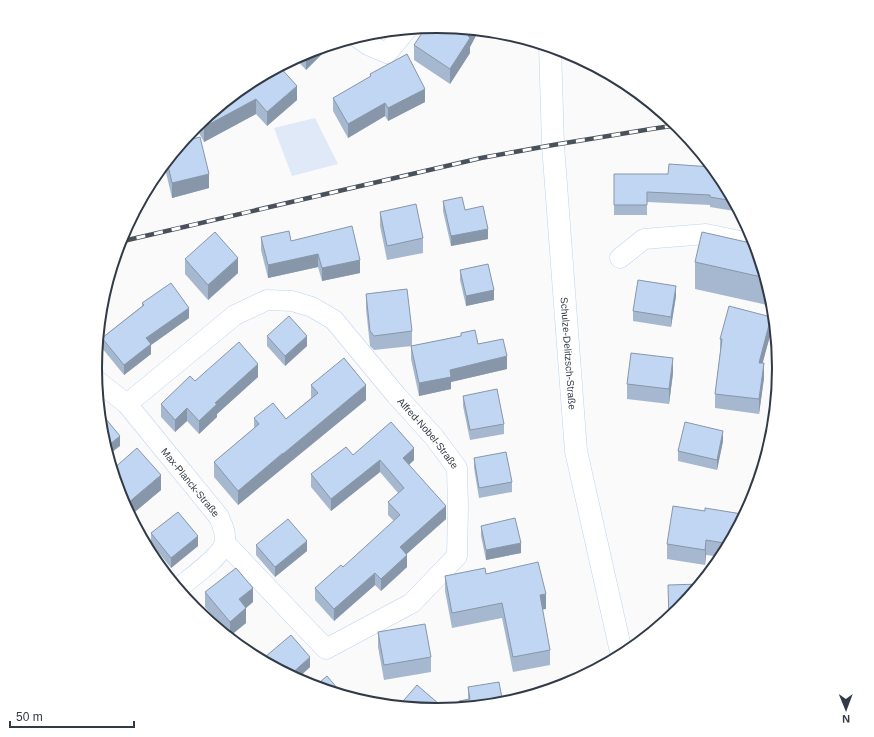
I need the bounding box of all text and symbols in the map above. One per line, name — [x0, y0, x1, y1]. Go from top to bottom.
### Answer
street label: Schulze-Delitzsch-Straße — [559, 297, 578, 411]
street label: Alfred-Nobel-Straße — [396, 395, 461, 471]
street label: Max-Planck-Straße — [159, 445, 222, 519]
north arrow — [826, 689, 866, 729]
scale bar — [10, 703, 134, 729]
text: 50 m — [16, 710, 43, 724]
text: N — [842, 713, 850, 725]

